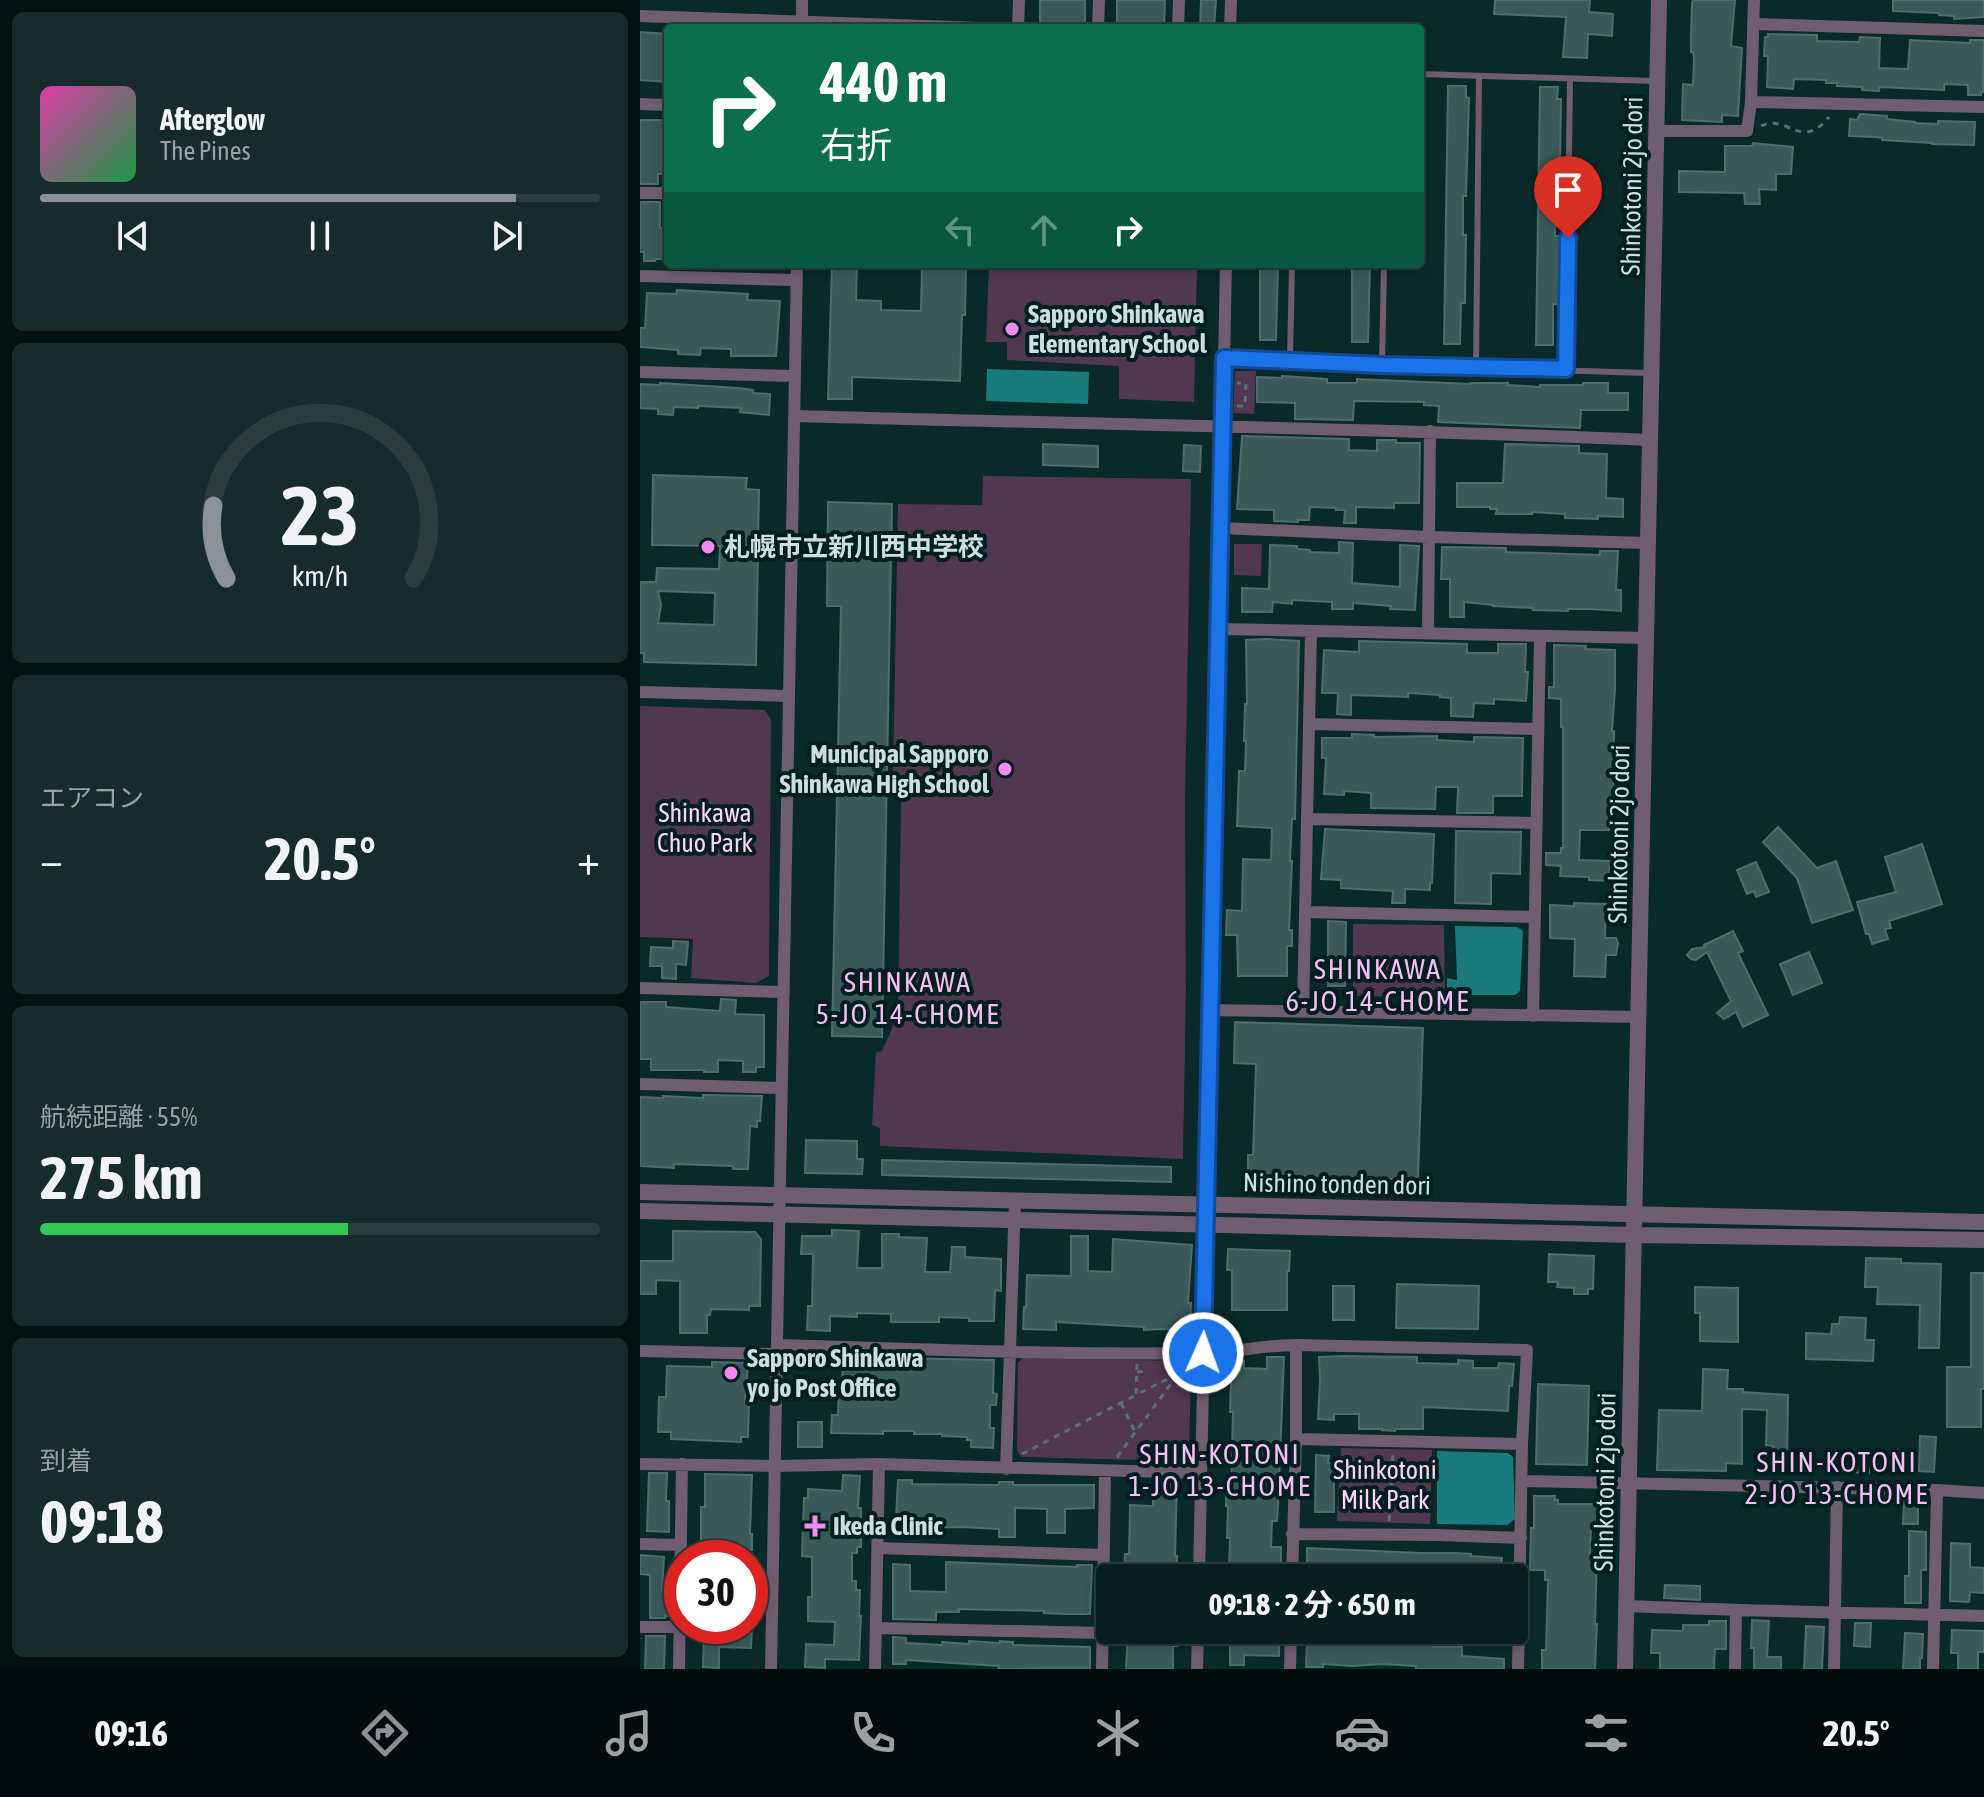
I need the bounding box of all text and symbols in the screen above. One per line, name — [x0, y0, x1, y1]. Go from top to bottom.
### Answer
text: 440 m — [820, 50, 947, 114]
icon: right — [688, 56, 792, 160]
street label: Shinkotoni 2jo dori — [1615, 96, 1649, 276]
text: Afterglow — [160, 102, 265, 136]
text: 右折 — [820, 124, 892, 166]
text: The Pines — [160, 136, 251, 166]
pin — [1534, 156, 1602, 238]
icon: arrive — [1546, 168, 1590, 212]
icon: left — [938, 208, 982, 252]
icon: ahead — [1022, 208, 1066, 252]
icon: right — [1106, 208, 1150, 252]
icon: previous — [111, 214, 155, 258]
icon: pause — [298, 214, 342, 258]
icon: next — [485, 214, 529, 258]
place label: Sapporo Shinkawa Elementary School — [1028, 299, 1208, 359]
marker: Sapporo Shinkawa Elementary School — [1003, 320, 1021, 338]
text: 23 — [281, 467, 359, 563]
place label: 札幌市立新川西中学校 — [724, 532, 984, 562]
marker: 札幌市立新川西中学校 — [699, 538, 717, 556]
text: km/h — [292, 559, 348, 592]
place label: Municipal Sapporo Shinkawa High School — [780, 739, 990, 799]
street label: Shinkotoni 2jo dori — [1602, 744, 1636, 924]
marker: Municipal Sapporo Shinkawa High School — [996, 760, 1014, 778]
text: エアコン — [40, 783, 144, 813]
park label: Shinkawa Chuo Park — [657, 798, 753, 858]
text: 20.5° — [264, 824, 376, 893]
text: − — [40, 834, 63, 884]
text: + — [577, 834, 600, 884]
district label: SHINKAWA 6-JO 14-CHOME — [1286, 953, 1470, 1017]
district label: SHINKAWA 5-JO 14-CHOME — [816, 966, 1000, 1030]
text: 航続距離 · 55% — [40, 1102, 197, 1132]
text: 275 km — [40, 1143, 202, 1212]
street label: Nishino tonden dori — [1243, 1167, 1431, 1201]
position arrow — [1161, 1311, 1245, 1395]
place label: Sapporo Shinkawa yo jo Post Office — [747, 1343, 923, 1403]
marker: Sapporo Shinkawa yo jo Post Office — [722, 1364, 740, 1382]
street label: Shinkotoni 2jo dori — [1588, 1392, 1622, 1572]
district label: SHIN-KOTONI 1-JO 13-CHOME — [1128, 1438, 1312, 1502]
text: 到着 — [40, 1446, 92, 1476]
district label: SHIN-KOTONI 2-JO 13-CHOME — [1745, 1446, 1929, 1510]
park label: Shinkotoni Milk Park — [1333, 1455, 1437, 1515]
text: 09:18 — [40, 1487, 163, 1556]
place label: Ikeda Clinic — [833, 1511, 943, 1541]
marker: Ikeda Clinic — [804, 1515, 826, 1537]
speed limit sign: 30 — [664, 1540, 768, 1644]
text: 09:18 · 2 分 · 650 m — [1208, 1587, 1416, 1621]
icon: directions — [357, 1705, 413, 1761]
icon: music — [601, 1705, 657, 1761]
icon: phone — [845, 1705, 901, 1761]
icon: climate — [1090, 1705, 1146, 1761]
icon: car — [1334, 1705, 1390, 1761]
icon: filters — [1578, 1705, 1634, 1761]
text: 09:16 — [94, 1712, 168, 1754]
text: 20.5° — [1823, 1712, 1890, 1754]

